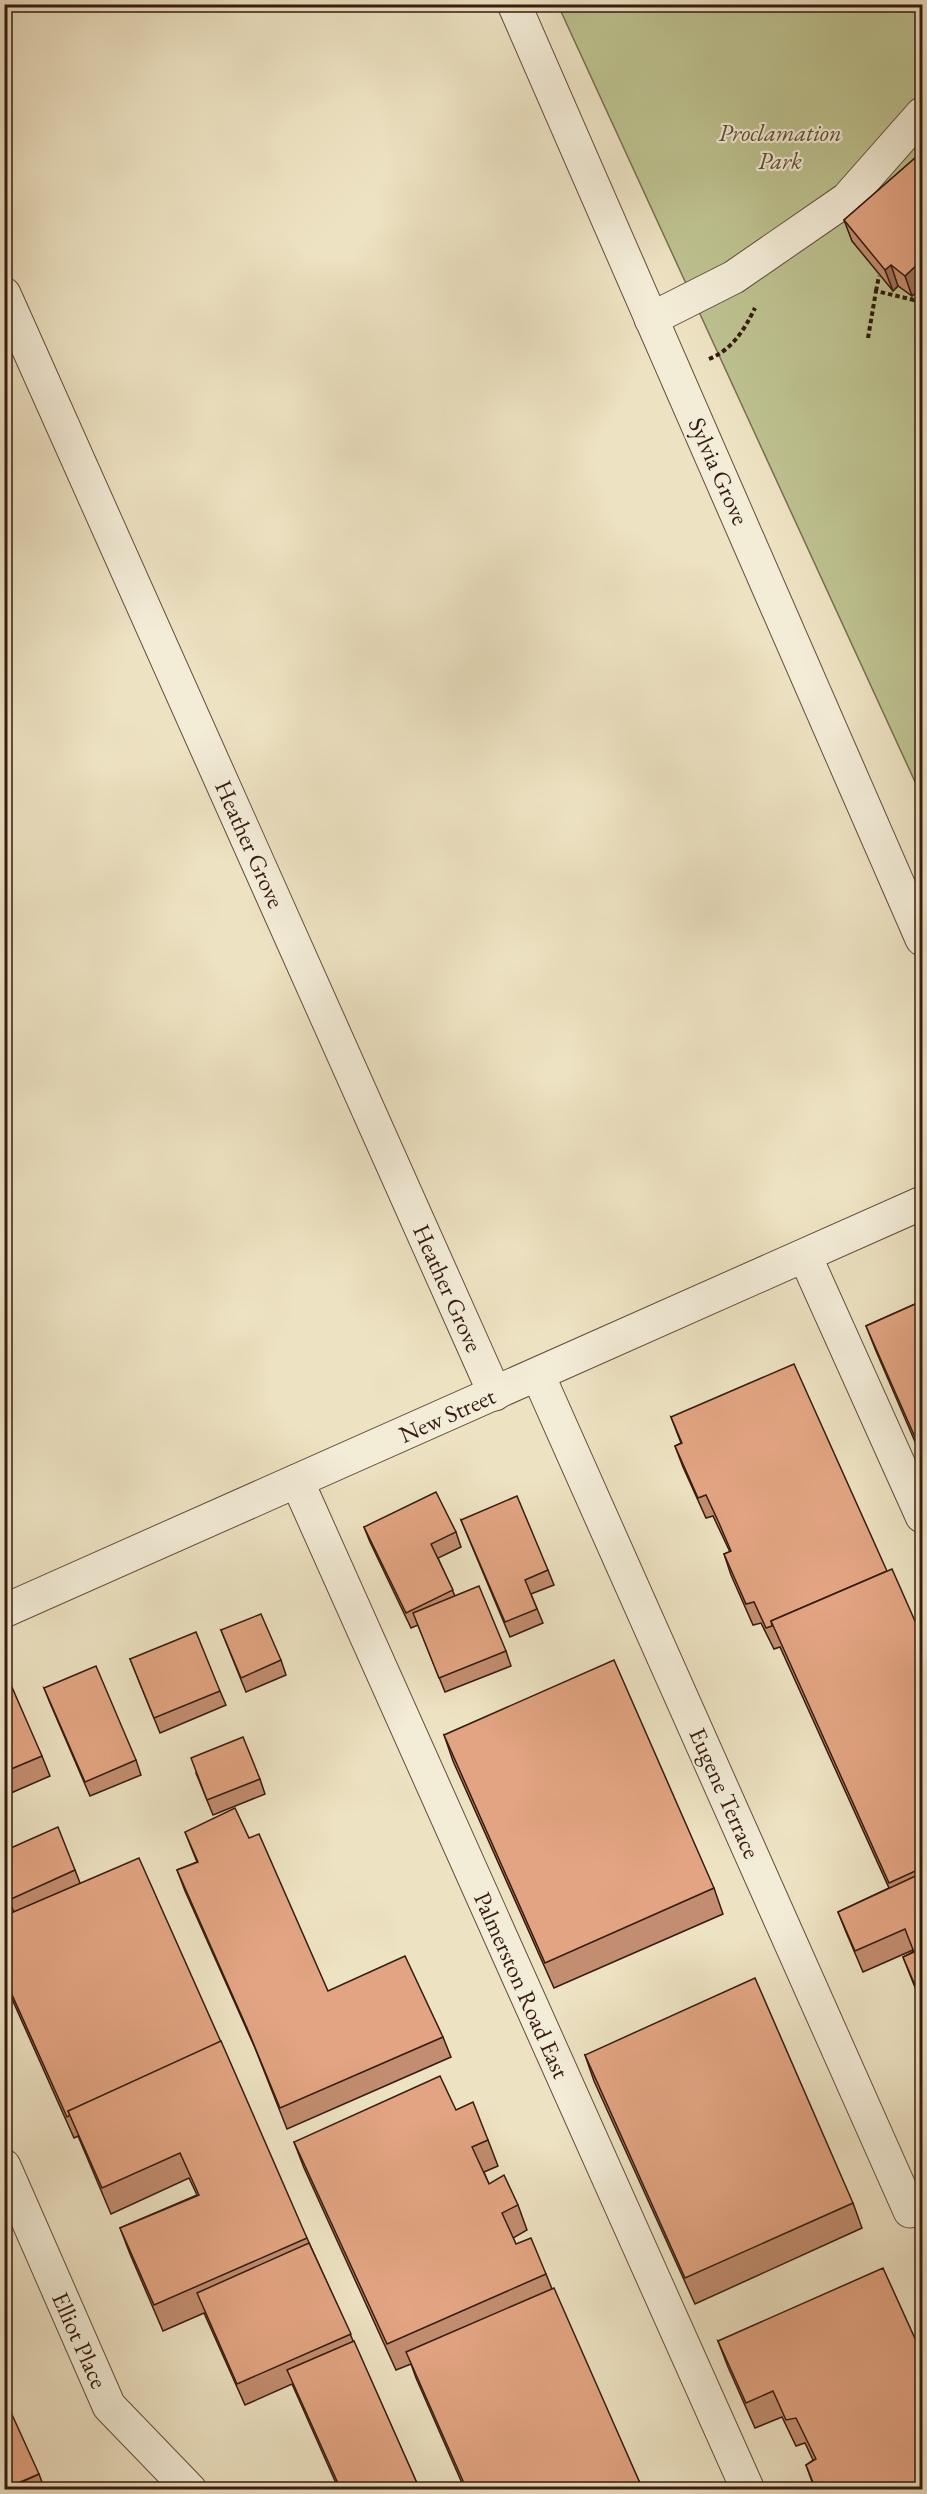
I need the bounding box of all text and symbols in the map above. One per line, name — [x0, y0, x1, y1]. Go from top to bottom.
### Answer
park label: Proclamation Park — [718, 117, 842, 176]
street label: Sylvia Grove — [682, 412, 756, 530]
street label: Heather Grove — [208, 775, 292, 913]
street label: Heather Grove — [406, 1219, 490, 1357]
street label: New Street — [394, 1380, 500, 1450]
street label: Eugene Terrace — [682, 1723, 768, 1863]
street label: Palmerston Road East — [467, 1887, 577, 2083]
street label: Elliot Place — [45, 2287, 115, 2393]

